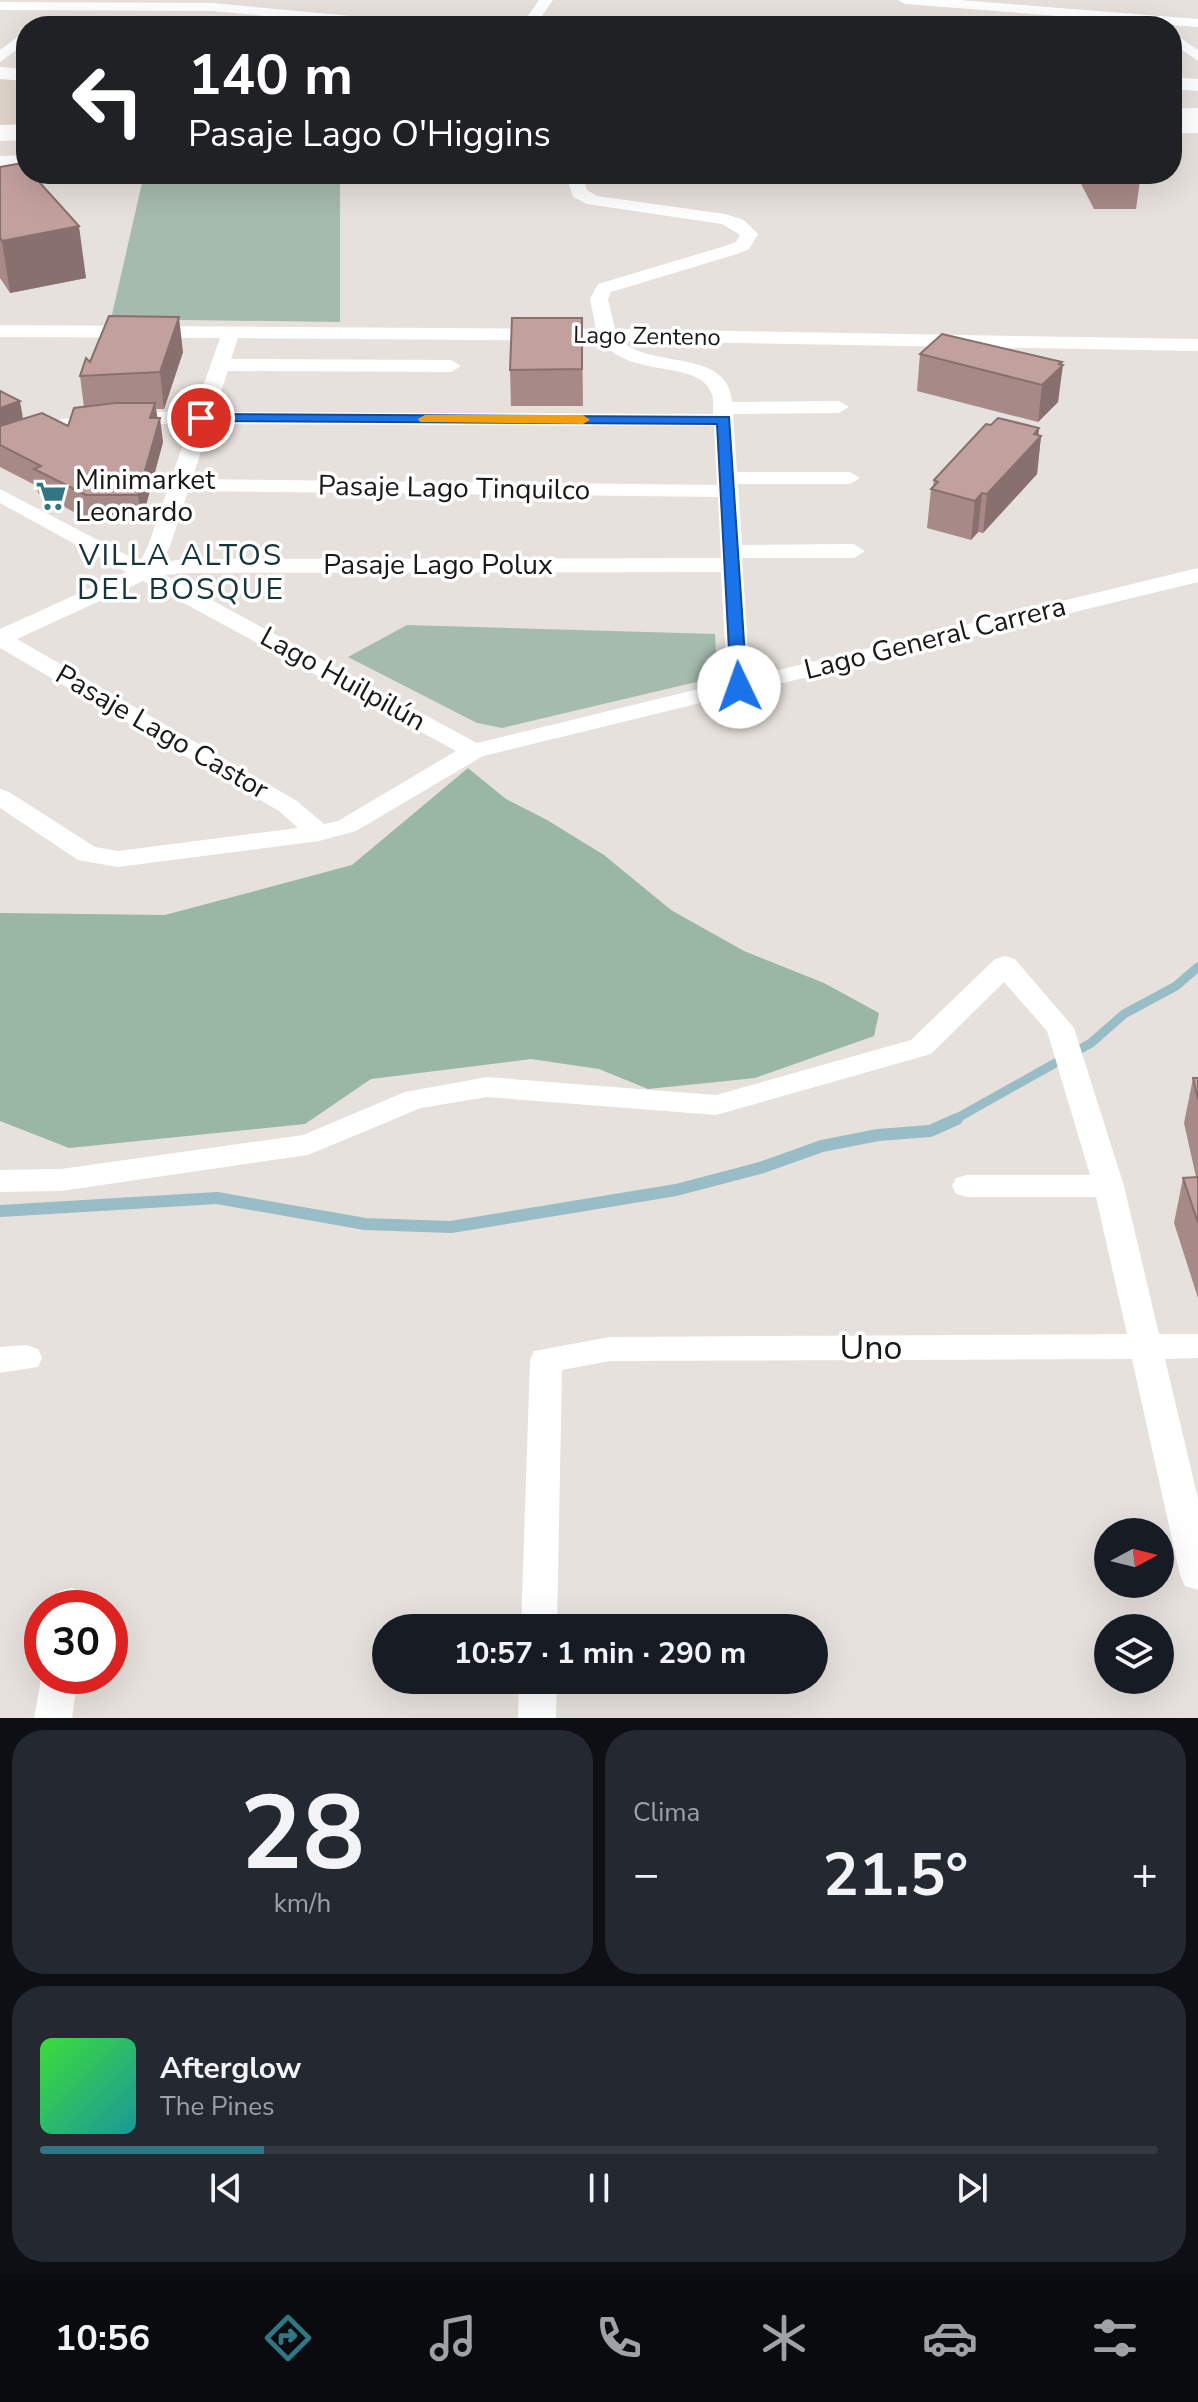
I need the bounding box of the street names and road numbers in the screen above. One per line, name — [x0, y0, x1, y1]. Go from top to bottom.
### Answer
street label: Lago Zenteno — [573, 319, 721, 353]
street label: Pasaje Lago Tinquilco — [318, 467, 590, 509]
street label: Pasaje Lago Polux — [323, 546, 553, 584]
street label: Lago General Carrera — [800, 587, 1070, 689]
street label: Lago Huilpilún — [253, 618, 433, 740]
street label: Pasaje Lago Castor — [49, 656, 275, 808]
street label: Uno — [840, 1325, 902, 1371]

